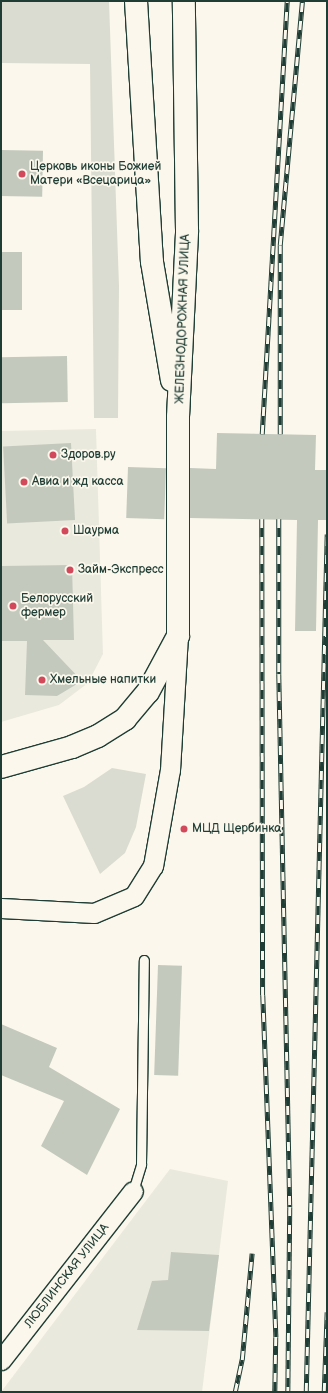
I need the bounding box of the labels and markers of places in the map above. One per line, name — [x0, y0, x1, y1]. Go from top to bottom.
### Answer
place label: Церковь иконы Божией Матери «Всецарица» — [30, 160, 161, 188]
marker: Церковь иконы Божией Матери «Всецарица» — [17, 169, 27, 179]
place label: Здоров.ру — [61, 448, 116, 462]
marker: Здоров.ру — [48, 450, 58, 460]
place label: Авиа и жд касса — [32, 475, 124, 489]
marker: Авиа и жд касса — [19, 477, 29, 487]
place label: Шаурма — [73, 524, 119, 538]
marker: Шаурма — [60, 526, 70, 536]
place label: Займ-Экспресс — [78, 563, 164, 577]
marker: Займ-Экспресс — [65, 565, 75, 575]
place label: Белорусский фермер — [21, 592, 93, 620]
marker: Белорусский фермер — [8, 601, 18, 611]
place label: Хмельные напитки — [50, 673, 156, 687]
marker: Хмельные напитки — [37, 675, 47, 685]
place label: МЦД Щербинка — [192, 822, 281, 836]
marker: МЦД Щербинка — [179, 824, 189, 834]

